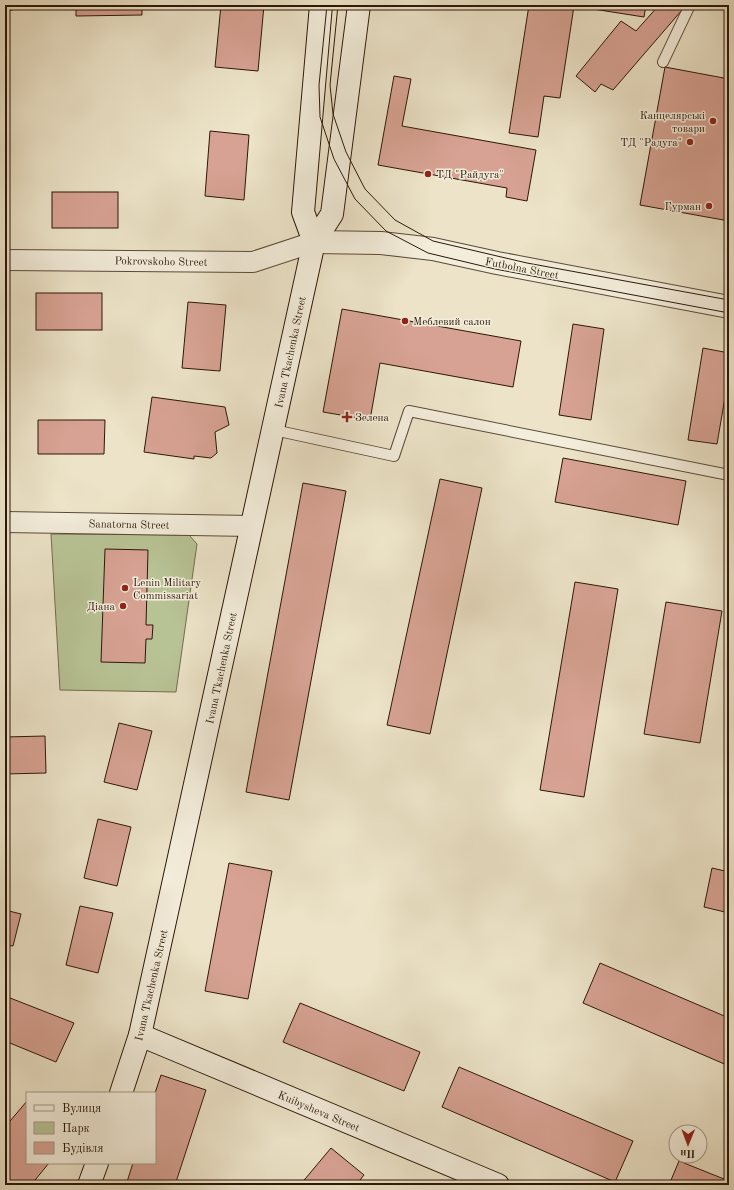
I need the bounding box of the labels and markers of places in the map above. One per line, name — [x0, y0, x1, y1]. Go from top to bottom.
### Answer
place label: Канцелярські товари — [640, 111, 705, 135]
marker: Канцелярські товари — [708, 116, 718, 126]
marker: ТД "Радуга" — [685, 137, 695, 147]
place label: ТД "Радуга" — [620, 138, 682, 149]
marker: ТД "Райдуга" — [423, 169, 433, 179]
place label: ТД "Райдуга" — [436, 170, 504, 181]
marker: Гурман — [704, 201, 714, 211]
place label: Гурман — [665, 202, 701, 213]
marker: Меблевий салон — [400, 316, 410, 326]
place label: Меблевий салон — [413, 317, 491, 328]
marker: Зелена — [342, 412, 352, 422]
place label: Зелена — [355, 413, 390, 424]
place label: Lenin Military Commissariat — [133, 578, 201, 602]
marker: Lenin Military Commissariat — [120, 583, 130, 593]
marker: Діана — [118, 601, 128, 611]
place label: Діана — [87, 602, 116, 613]

